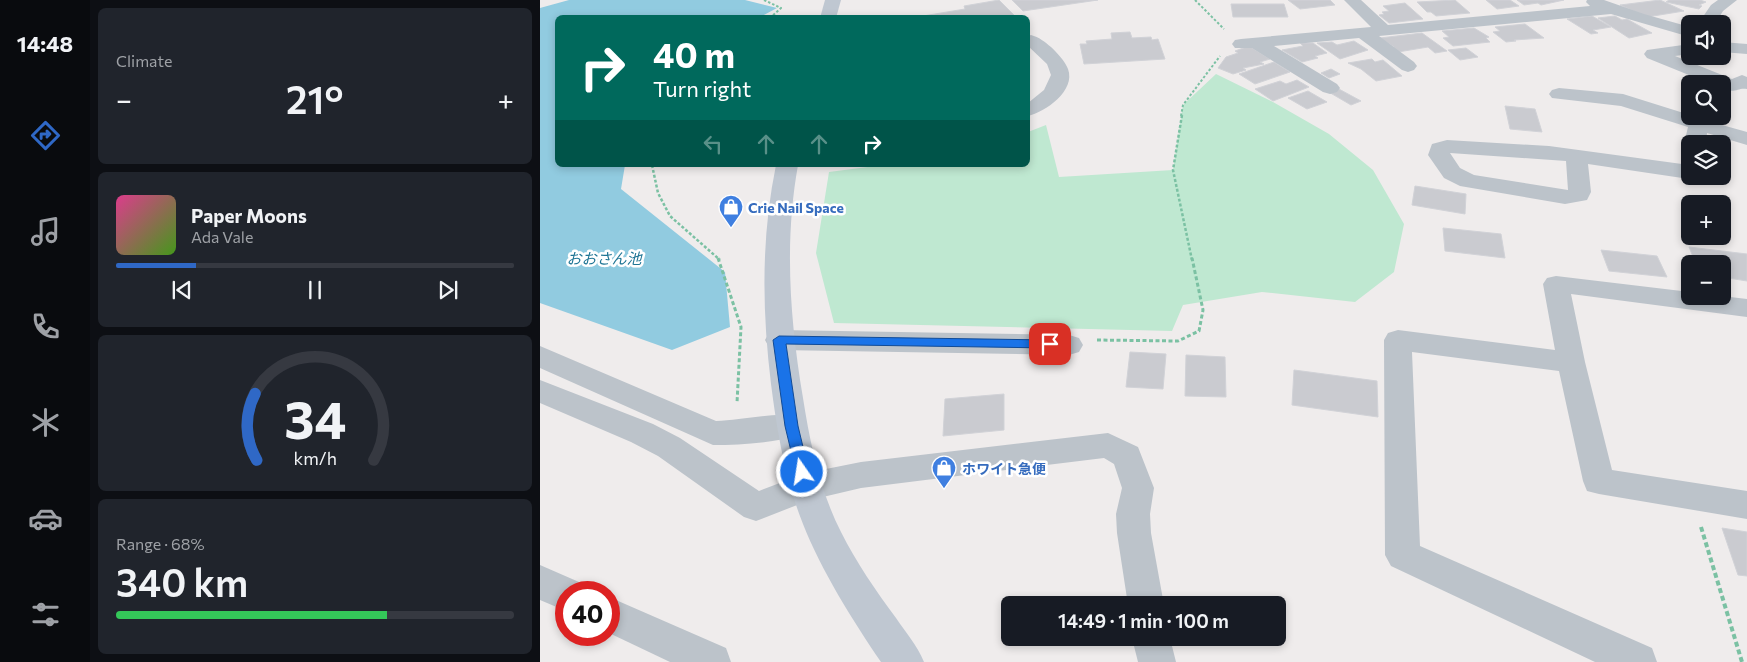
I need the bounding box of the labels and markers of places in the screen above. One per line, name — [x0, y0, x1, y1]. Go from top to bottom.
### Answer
shop icon: Crie Nail Space — [718, 194, 744, 228]
place label: Crie Nail Space — [748, 199, 844, 216]
pin — [1029, 323, 1071, 365]
shop icon: ホワイト急便 — [931, 455, 957, 489]
place label: ホワイト急便 — [962, 460, 1046, 477]

